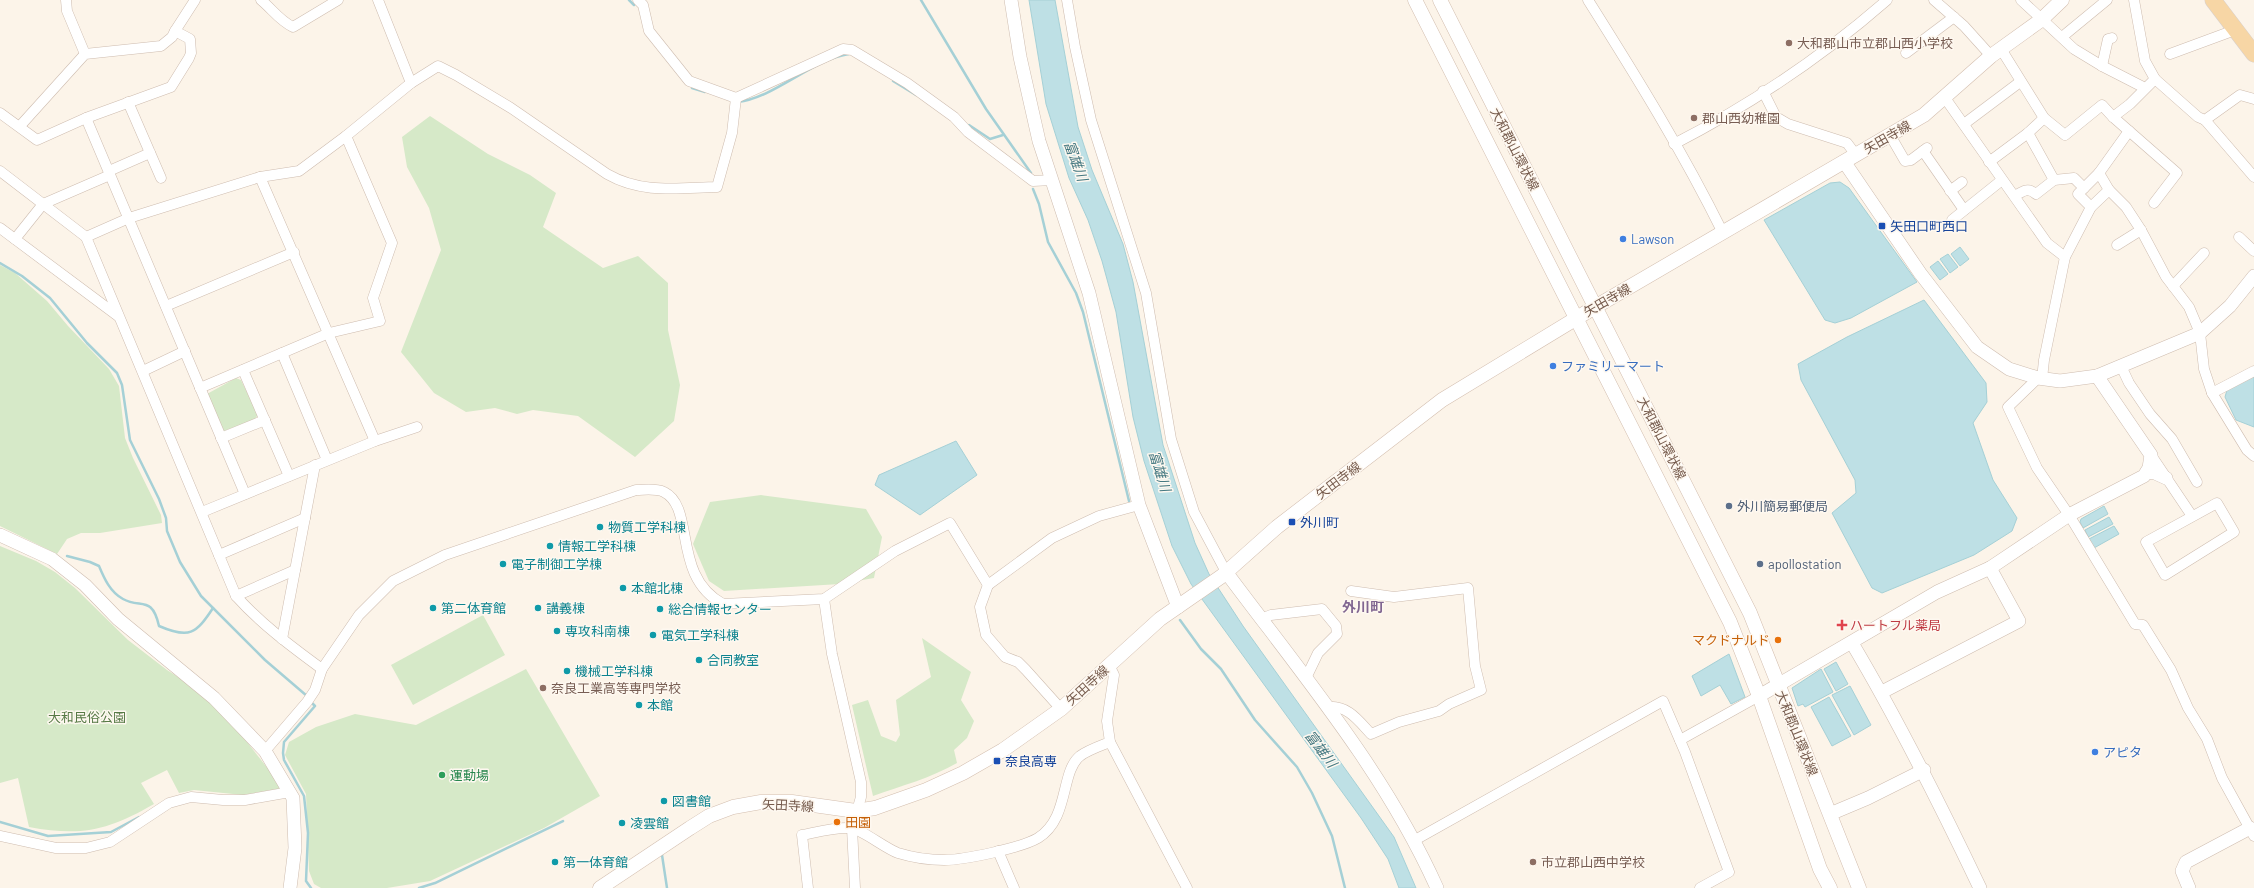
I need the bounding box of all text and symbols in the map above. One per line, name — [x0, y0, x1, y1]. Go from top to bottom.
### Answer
place label: 大和郡山市立郡山西小学校 — [1797, 35, 1953, 51]
marker: 大和郡山市立郡山西小学校 — [1784, 38, 1794, 48]
street label: 大和郡山環状線 — [1487, 105, 1543, 193]
place label: 郡山西幼稚園 — [1702, 110, 1780, 126]
marker: 郡山西幼稚園 — [1689, 113, 1699, 123]
street label: 矢田寺線 — [1860, 117, 1914, 157]
water label: 富雄川 — [1061, 138, 1092, 185]
place label: 矢田口町西口 — [1890, 218, 1968, 234]
marker: 矢田口町西口 — [1877, 221, 1887, 231]
place label: Lawson — [1631, 231, 1674, 247]
marker: Lawson — [1618, 234, 1628, 244]
street label: 矢田寺線 — [1580, 280, 1634, 320]
place label: ファミリーマート — [1561, 358, 1665, 374]
marker: ファミリーマート — [1548, 361, 1558, 371]
street label: 大和郡山環状線 — [1634, 394, 1690, 482]
water label: 富雄川 — [1146, 448, 1175, 495]
street label: 矢田寺線 — [1312, 458, 1364, 502]
place label: 外川簡易郵便局 — [1737, 498, 1828, 514]
marker: 外川簡易郵便局 — [1724, 501, 1734, 511]
place label: 外川町 — [1300, 514, 1339, 530]
marker: 外川町 — [1287, 517, 1297, 527]
place label: 物質工学科棟 — [608, 519, 686, 535]
marker: 物質工学科棟 — [595, 522, 605, 532]
place label: 情報工学科棟 — [558, 538, 636, 554]
marker: 情報工学科棟 — [545, 541, 555, 551]
place label: 電子制御工学棟 — [511, 556, 602, 572]
place label: apollostation — [1768, 556, 1842, 572]
marker: 電子制御工学棟 — [498, 559, 508, 569]
marker: apollostation — [1755, 559, 1765, 569]
place label: 本館北棟 — [631, 580, 683, 596]
marker: 本館北棟 — [618, 583, 628, 593]
district label: 外川町 — [1342, 598, 1384, 615]
place label: 第二体育館 — [441, 600, 506, 616]
place label: 講義棟 — [546, 600, 585, 616]
place label: 総合情報センター — [668, 601, 772, 617]
marker: 第二体育館 — [428, 603, 438, 613]
marker: 講義棟 — [533, 603, 543, 613]
marker: 総合情報センター — [655, 604, 665, 614]
place label: ハートフル薬局 — [1850, 617, 1941, 633]
marker: ハートフル薬局 — [1837, 620, 1847, 630]
place label: 専攻科南棟 — [565, 623, 630, 639]
marker: 専攻科南棟 — [552, 626, 562, 636]
place label: 電気工学科棟 — [661, 627, 739, 643]
marker: 電気工学科棟 — [648, 630, 658, 640]
place label: マクドナルド — [1692, 632, 1770, 648]
marker: マクドナルド — [1773, 635, 1783, 645]
place label: 合同教室 — [707, 652, 759, 668]
marker: 合同教室 — [694, 655, 704, 665]
street label: 矢田寺線 — [1062, 662, 1112, 708]
place label: 機械工学科棟 — [575, 663, 653, 679]
marker: 機械工学科棟 — [562, 666, 572, 676]
place label: 奈良工業高等専門学校 — [551, 680, 681, 696]
marker: 奈良工業高等専門学校 — [538, 683, 548, 693]
street label: 大和郡山環状線 — [1773, 688, 1821, 778]
place label: 本館 — [647, 697, 673, 713]
marker: 本館 — [634, 700, 644, 710]
park label: 大和民俗公園 — [48, 709, 126, 725]
water label: 富雄川 — [1302, 727, 1342, 772]
place label: アピタ — [2103, 744, 2142, 760]
marker: アピタ — [2090, 747, 2100, 757]
place label: 奈良高専 — [1005, 753, 1057, 769]
marker: 奈良高専 — [992, 756, 1002, 766]
place label: 運動場 — [450, 767, 489, 783]
marker: 運動場 — [437, 770, 447, 780]
place label: 図書館 — [672, 793, 711, 809]
marker: 図書館 — [659, 796, 669, 806]
street label: 矢田寺線 — [762, 796, 814, 814]
place label: 田園 — [845, 814, 871, 830]
place label: 凌雲館 — [630, 815, 669, 831]
marker: 田園 — [832, 817, 842, 827]
marker: 凌雲館 — [617, 818, 627, 828]
place label: 第一体育館 — [563, 854, 628, 870]
place label: 市立郡山西中学校 — [1541, 854, 1645, 870]
marker: 第一体育館 — [550, 857, 560, 867]
marker: 市立郡山西中学校 — [1528, 857, 1538, 867]

